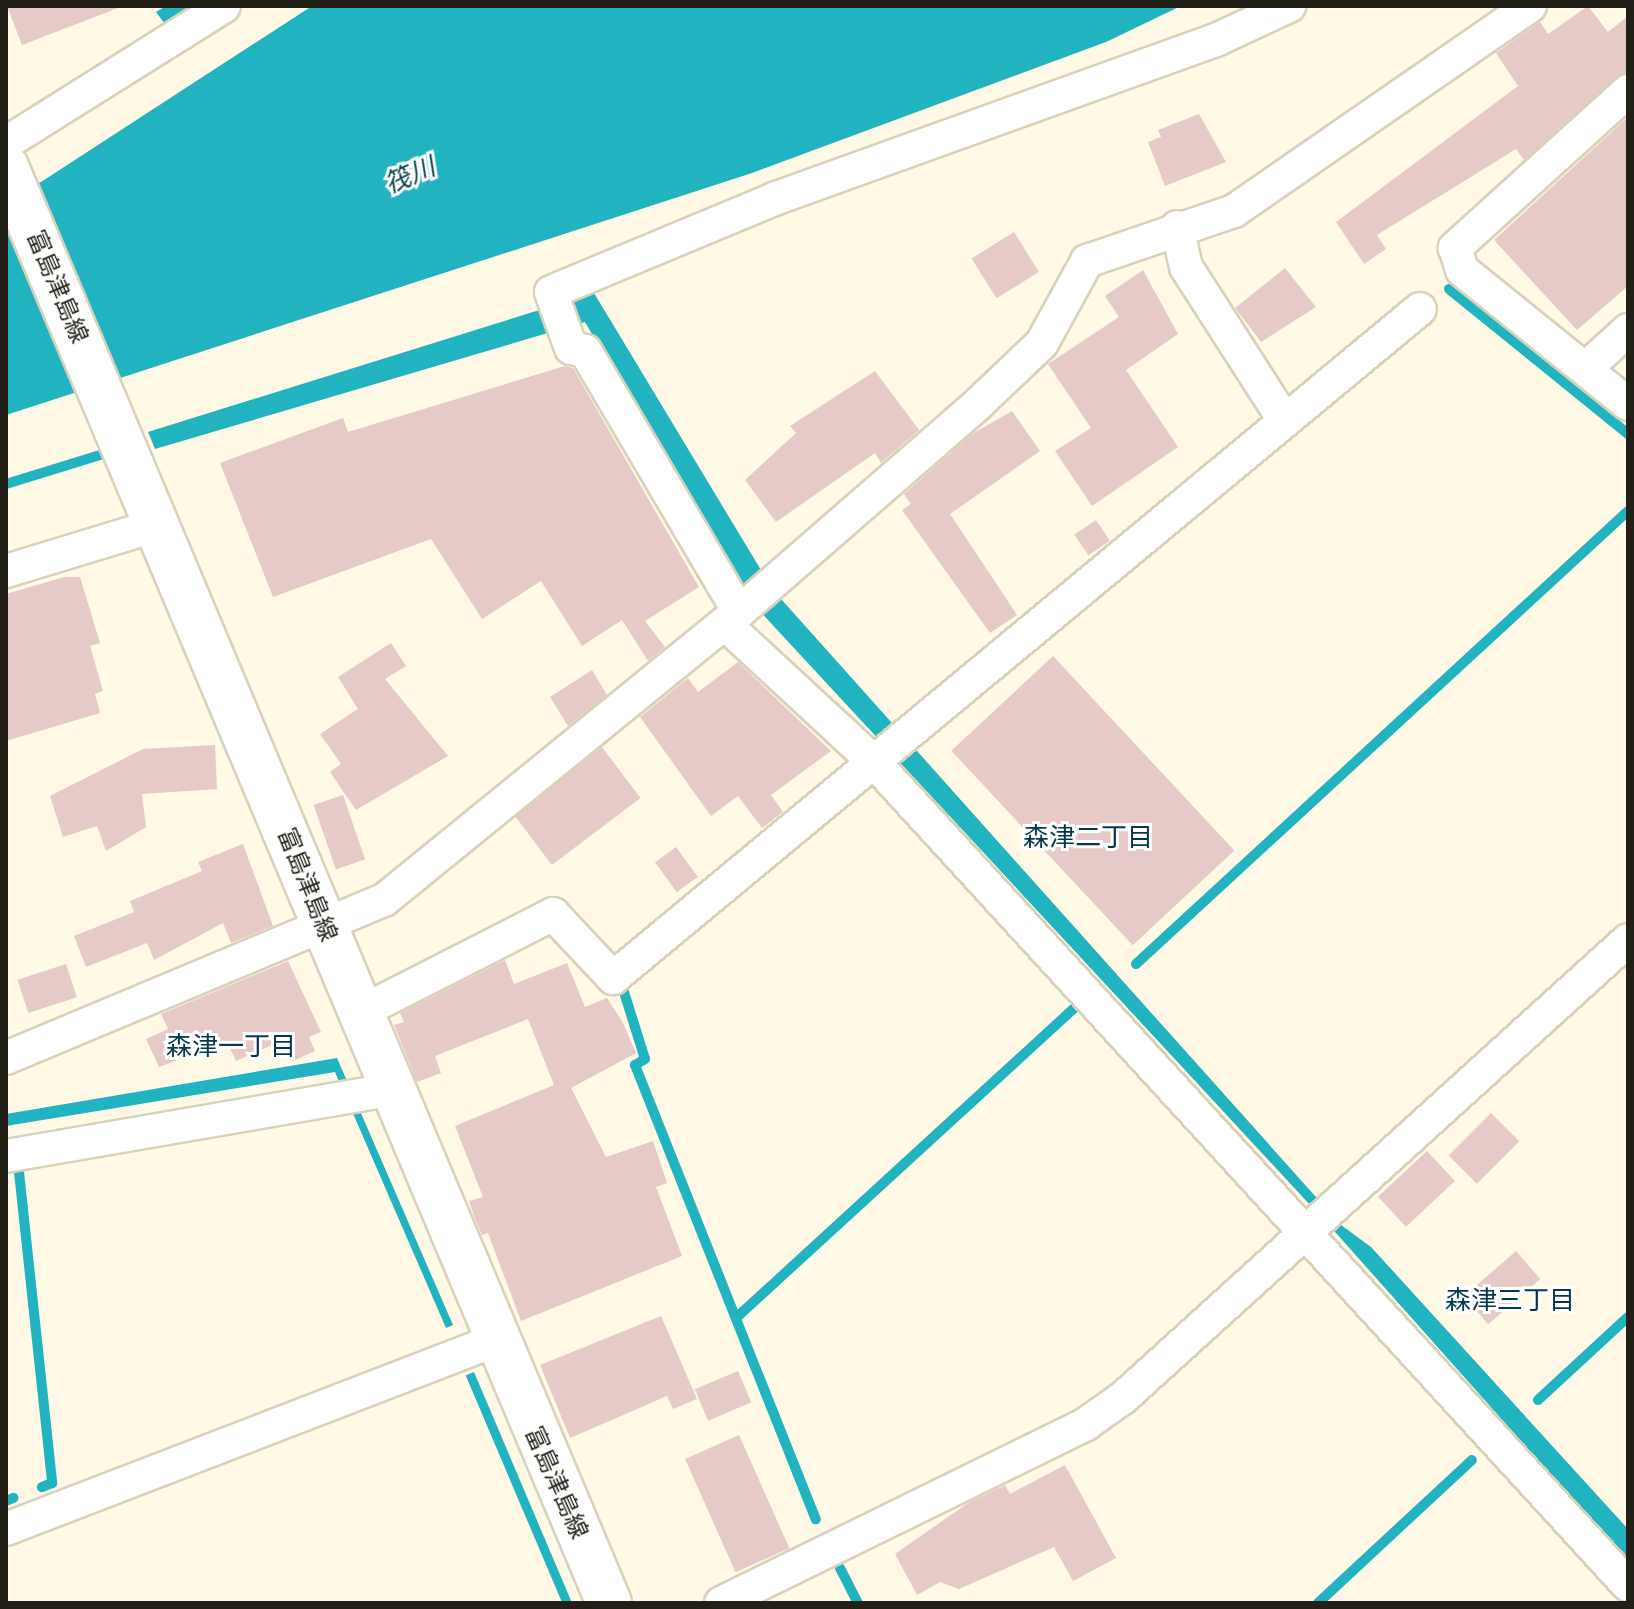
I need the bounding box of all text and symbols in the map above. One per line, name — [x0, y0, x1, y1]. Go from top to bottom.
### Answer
water label: 筏川 — [380, 151, 440, 201]
street label: 富島津島線 — [20, 226, 94, 348]
district label: 森津二丁目 — [1023, 822, 1153, 854]
street label: 富島津島線 — [271, 824, 343, 946]
district label: 森津一丁目 — [166, 1031, 296, 1063]
district label: 森津三丁目 — [1445, 1285, 1575, 1317]
street label: 富島津島線 — [518, 1422, 594, 1544]

